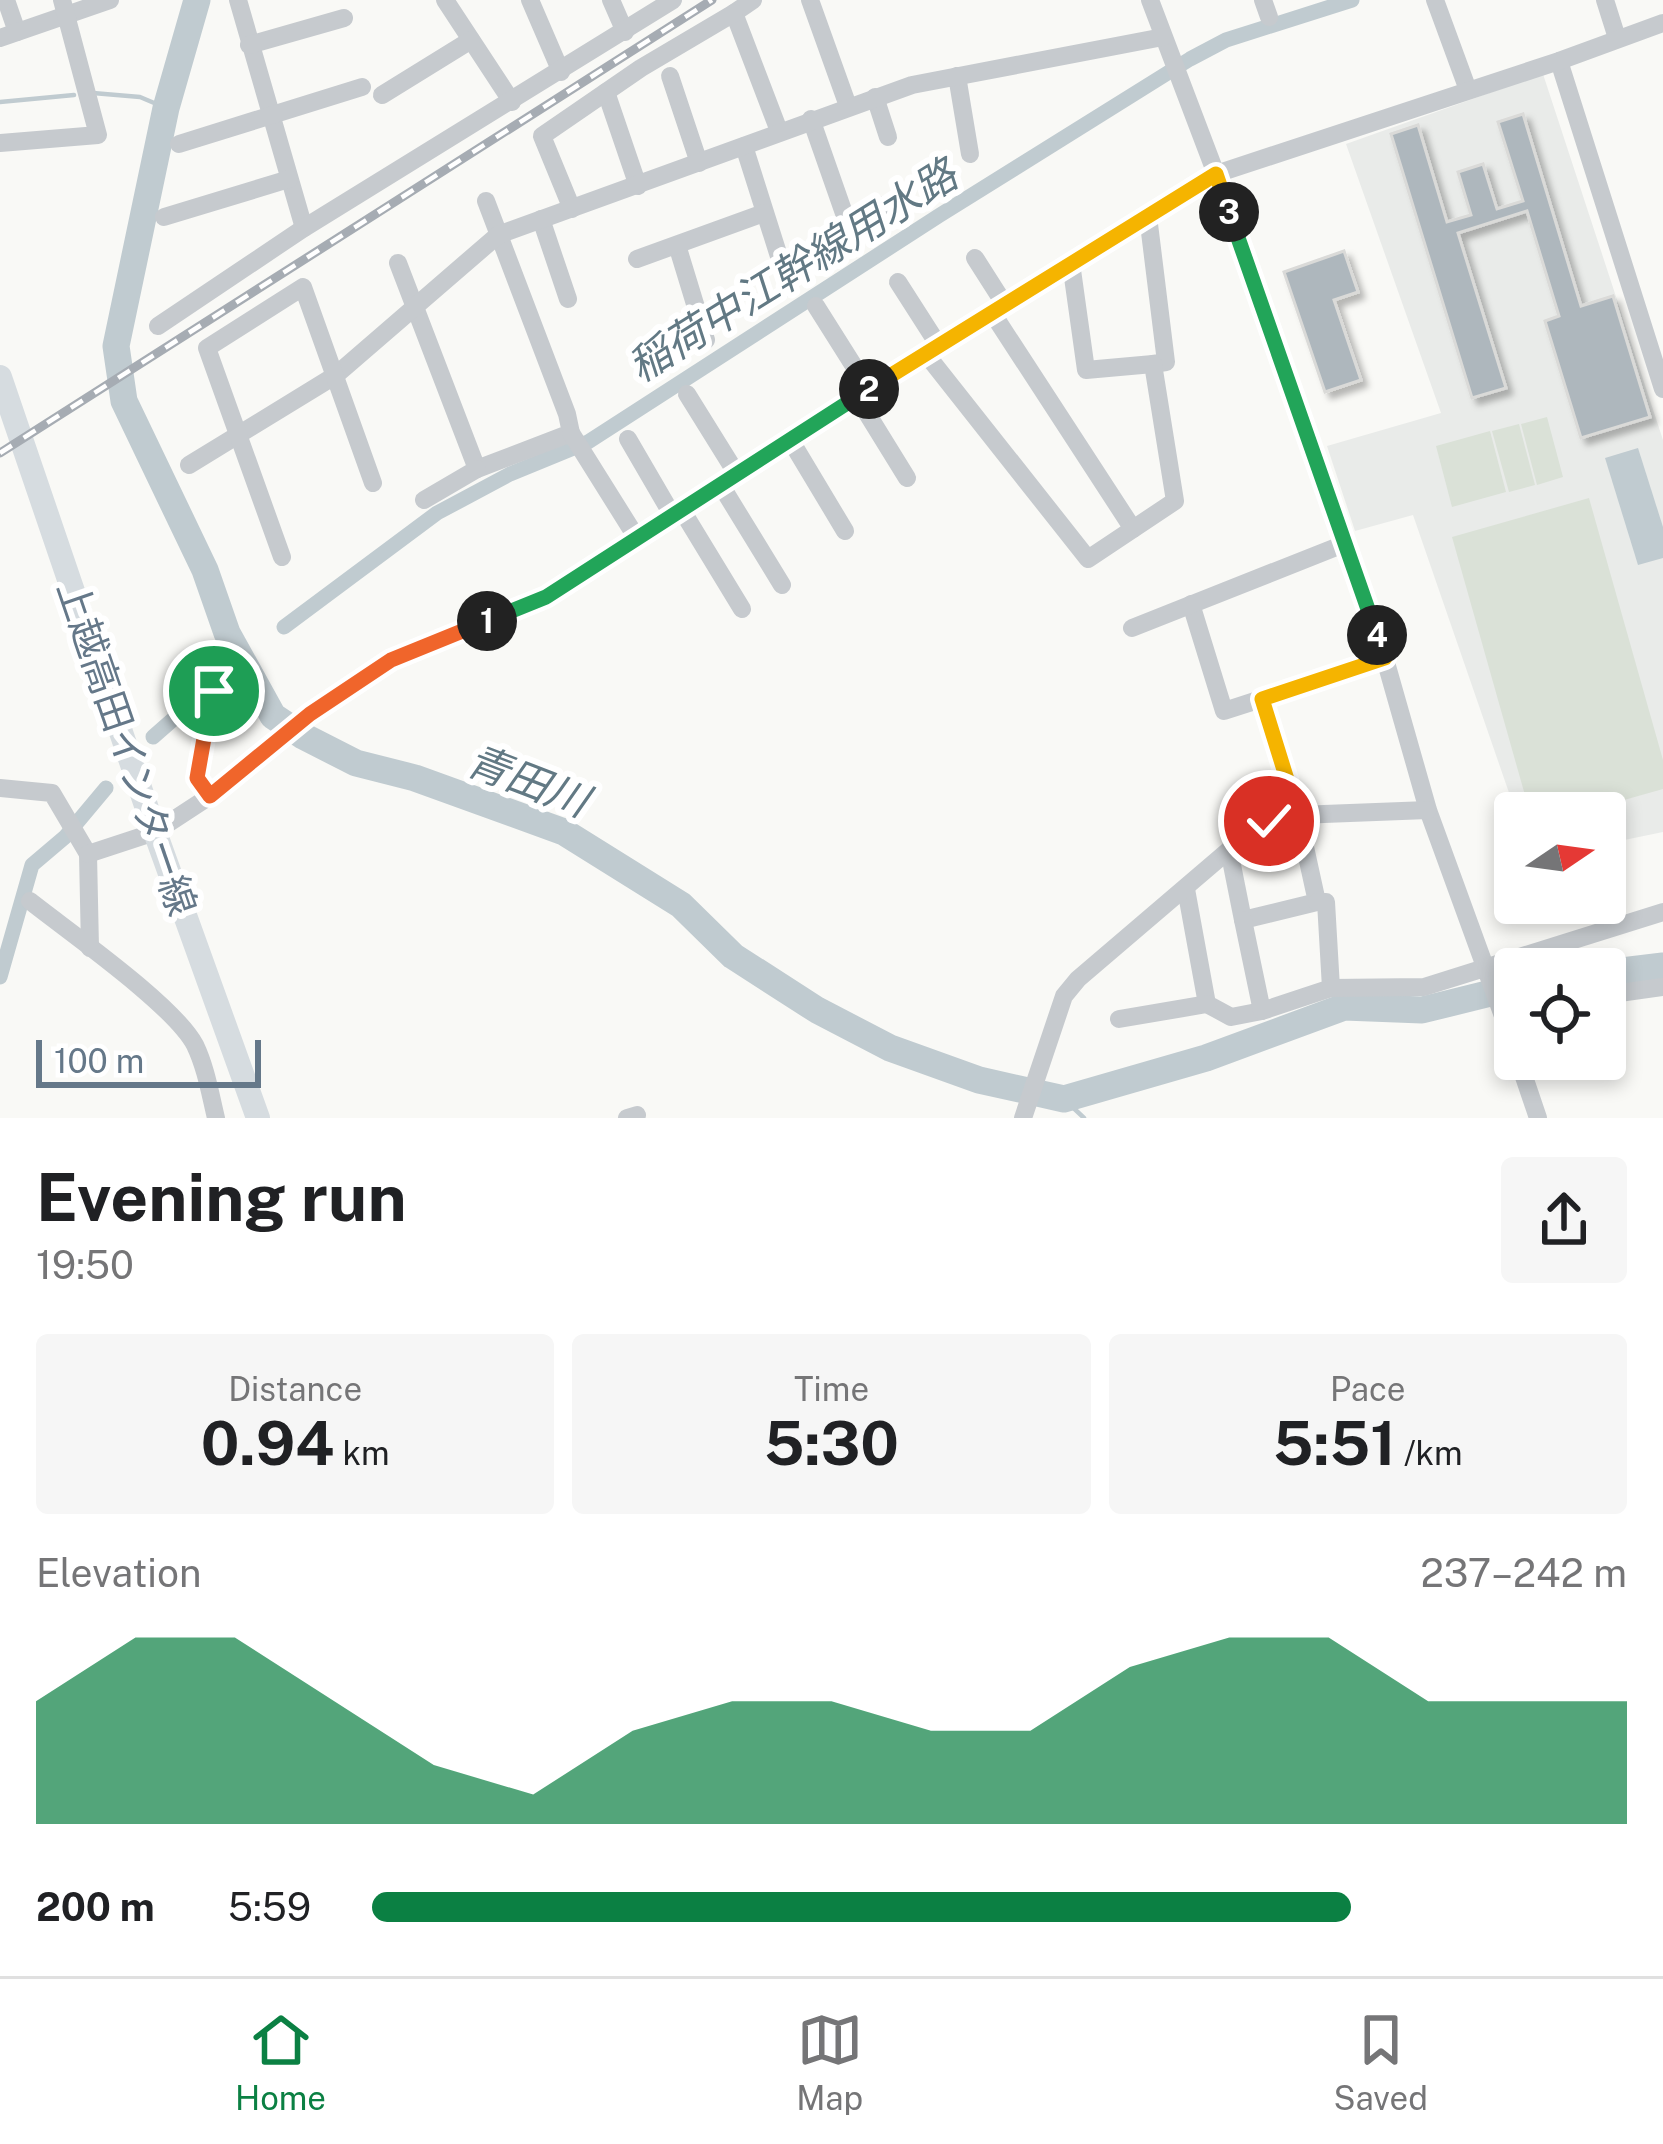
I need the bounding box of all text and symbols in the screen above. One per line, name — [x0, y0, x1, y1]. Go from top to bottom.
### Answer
water label: 稲荷中江幹線用水路 — [619, 147, 968, 391]
pin: 3 — [1199, 182, 1259, 242]
text: 3 — [1218, 193, 1240, 231]
pin: 2 — [839, 359, 899, 419]
text: 2 — [859, 370, 879, 408]
street label: 上越高田インター線 — [48, 575, 206, 921]
pin: 1 — [457, 591, 517, 651]
text: 1 — [480, 602, 494, 640]
pin: 4 — [1347, 605, 1407, 665]
text: 4 — [1366, 616, 1388, 654]
pin — [163, 640, 265, 742]
icon: arrive — [181, 658, 247, 724]
water label: 青田川 — [460, 735, 599, 827]
pin — [1218, 770, 1320, 872]
icon: check — [1236, 788, 1302, 854]
north arrow — [1494, 792, 1626, 924]
map controls — [1494, 792, 1626, 1080]
button: locate — [1494, 948, 1626, 1080]
scale bar — [36, 1034, 261, 1087]
text: 100 m — [54, 1042, 144, 1080]
button: share — [1501, 1157, 1627, 1283]
text: Evening run — [36, 1158, 407, 1236]
text: 19:50 — [36, 1242, 134, 1288]
text: Distance — [228, 1370, 362, 1408]
text: Time — [794, 1370, 869, 1408]
text: Pace — [1330, 1370, 1406, 1408]
text: 0.94 — [201, 1408, 334, 1479]
text: 5:30 — [764, 1408, 899, 1479]
text: 5:51 — [1273, 1408, 1396, 1479]
text: km — [334, 1434, 389, 1472]
text: /km — [1396, 1434, 1463, 1472]
text: Elevation — [36, 1550, 202, 1596]
text: 237–242 m — [1421, 1550, 1627, 1596]
text: 200 m — [36, 1884, 155, 1930]
text: 5:59 — [228, 1884, 311, 1930]
tab: Home — [235, 2007, 326, 2117]
tab: Map — [796, 2007, 863, 2117]
tab: Saved — [1333, 2007, 1428, 2117]

